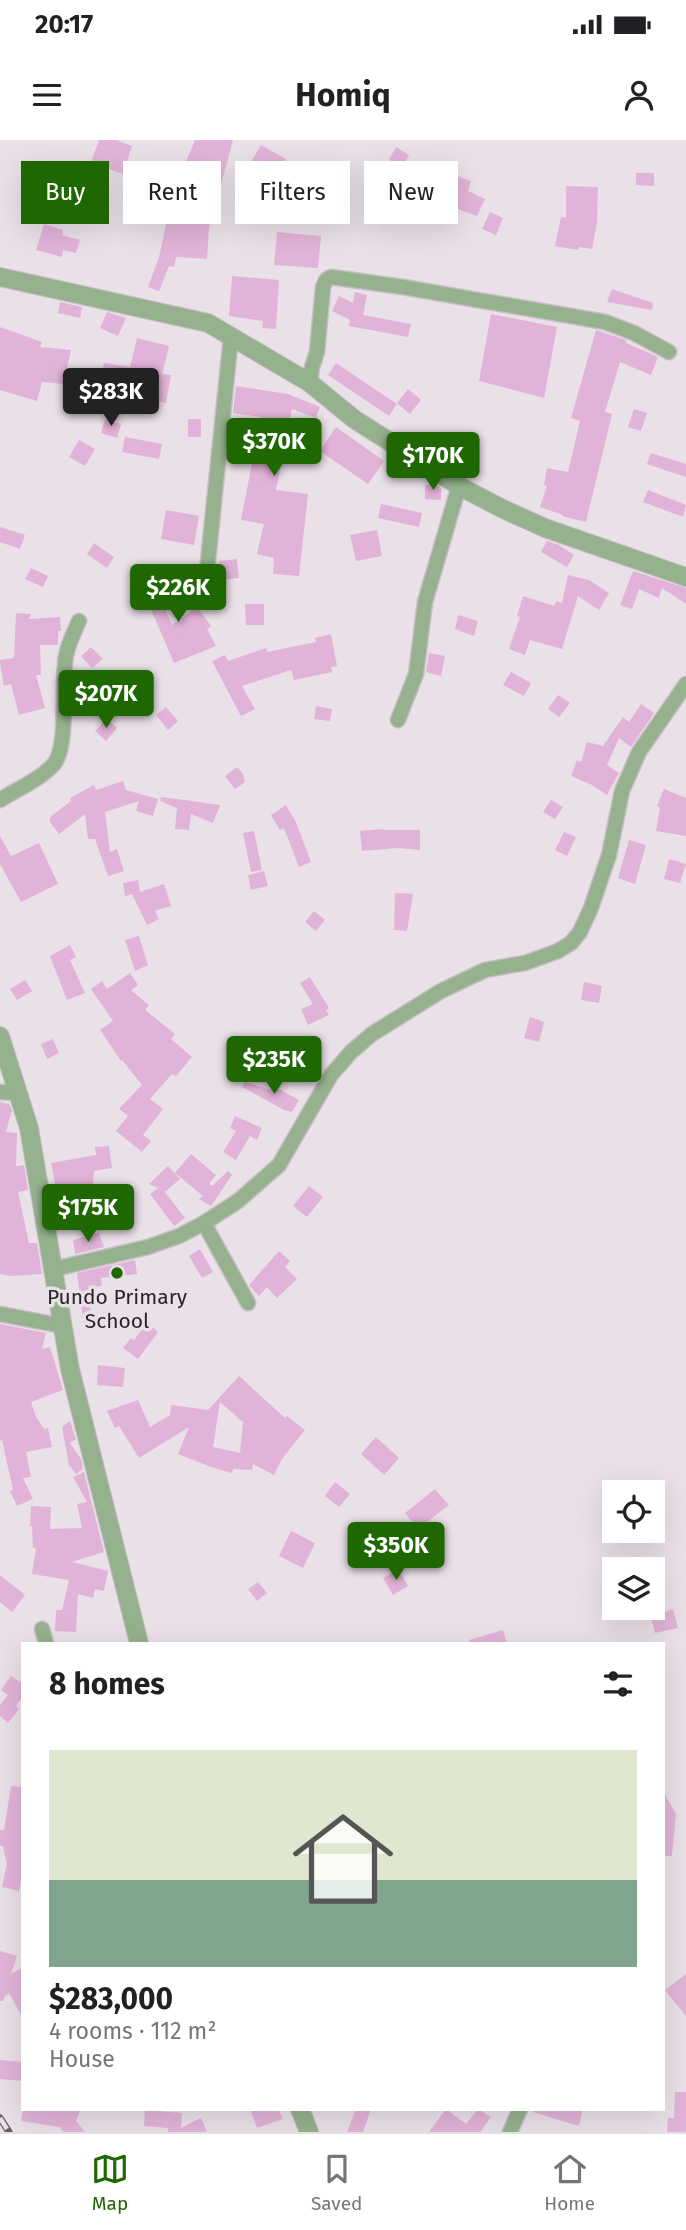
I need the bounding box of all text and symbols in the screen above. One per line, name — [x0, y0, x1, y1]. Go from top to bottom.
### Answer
text: 20:17 — [35, 9, 93, 40]
icon: menu — [28, 76, 66, 114]
text: Homiq — [295, 76, 391, 114]
icon: person — [620, 76, 658, 114]
chip: Buy — [21, 161, 109, 224]
chip: Rent — [123, 161, 221, 224]
chip: Filters — [235, 161, 350, 224]
chip: New — [364, 161, 458, 224]
pin: $283K — [62, 369, 160, 428]
text: $283K — [79, 377, 143, 405]
pin: $370K — [225, 418, 323, 478]
text: $370K — [243, 427, 306, 455]
pin: $170K — [384, 432, 482, 492]
text: $170K — [403, 441, 464, 469]
pin: $226K — [129, 564, 227, 624]
text: $226K — [146, 573, 210, 601]
pin: $207K — [57, 670, 155, 730]
text: $207K — [75, 679, 137, 707]
pin: $235K — [225, 1037, 323, 1096]
text: $235K — [242, 1045, 306, 1073]
pin: $175K — [39, 1184, 137, 1244]
text: $175K — [58, 1193, 118, 1221]
marker: Pundo Primary School — [109, 1265, 125, 1281]
place label: Pundo Primary School — [47, 1284, 188, 1334]
map controls — [602, 1480, 665, 1620]
button: locate — [602, 1480, 665, 1543]
pin: $350K — [347, 1522, 445, 1582]
text: $350K — [364, 1531, 428, 1559]
button: layers — [602, 1557, 665, 1620]
icon: filters — [599, 1665, 637, 1703]
text: 8 homes — [49, 1666, 165, 1702]
icon: home — [280, 1796, 406, 1922]
text: $283,000 — [49, 1981, 173, 2017]
text: 4 rooms · 112 m² — [49, 2017, 216, 2045]
text: House — [49, 2045, 115, 2073]
tab: Map — [91, 2150, 129, 2215]
tab: Saved — [311, 2150, 362, 2215]
tab: Home — [544, 2150, 595, 2215]

